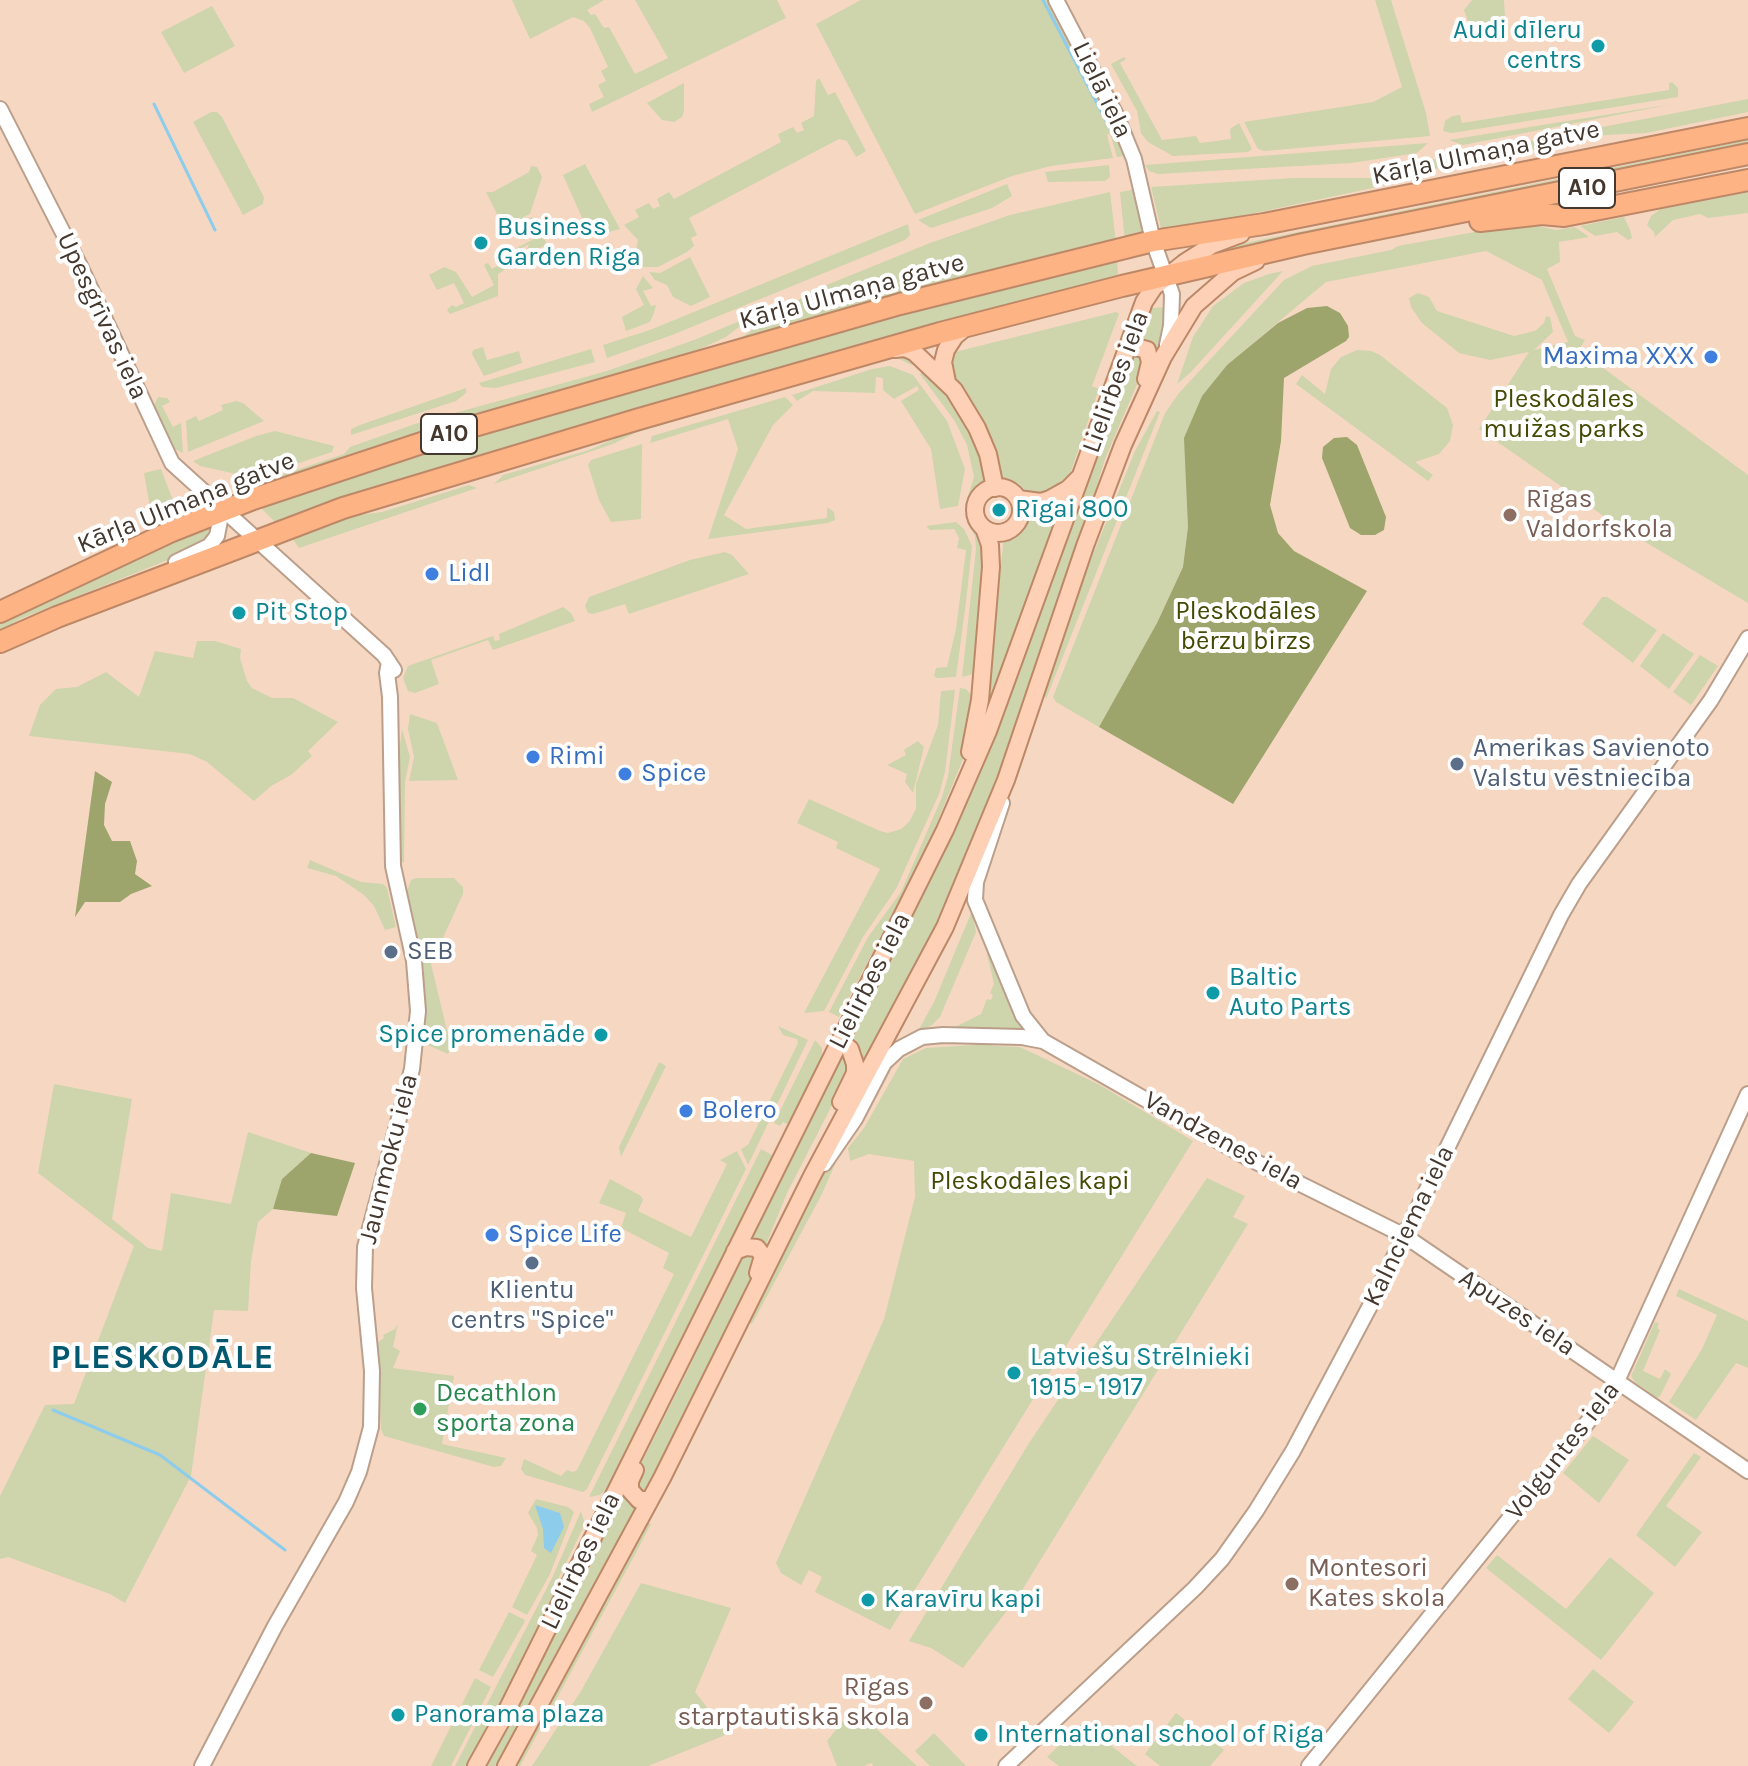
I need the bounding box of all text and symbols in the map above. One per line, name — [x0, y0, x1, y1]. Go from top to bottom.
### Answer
place label: Audi dīleru centrs — [1453, 15, 1582, 76]
street label: Lielā iela — [1065, 37, 1139, 143]
marker: Audi dīleru centrs — [1589, 37, 1607, 55]
street label: Kārļa Ulmaņa gatve — [1370, 114, 1602, 192]
road number: A10 — [1559, 168, 1615, 208]
place label: Business Garden Riga — [497, 212, 641, 274]
street label: Upesgrīvas iela — [50, 227, 154, 405]
marker: Business Garden Riga — [472, 234, 490, 252]
street label: Kārļa Ulmaņa gatve — [736, 247, 968, 337]
street label: Lielirbes iela — [1076, 307, 1156, 457]
place label: Maxima XXX — [1543, 341, 1695, 373]
marker: Maxima XXX — [1702, 348, 1720, 366]
park label: Pleskodāles muižas parks — [1483, 384, 1645, 446]
road number: A10 — [421, 414, 477, 454]
street label: Kārļa Ulmaņa gatve — [73, 445, 299, 561]
place label: Rīgas Valdorfskola — [1526, 484, 1673, 546]
place label: Rīgai 800 — [1015, 494, 1128, 526]
marker: Rīgai 800 — [990, 501, 1008, 519]
marker: Rīgas Valdorfskola — [1501, 506, 1519, 524]
place label: Lidl — [448, 558, 491, 590]
marker: Lidl — [423, 565, 441, 583]
park label: Pleskodāles bērzu birzs — [1175, 596, 1317, 658]
place label: Pit Stop — [255, 597, 348, 629]
marker: Pit Stop — [230, 604, 248, 622]
place label: Amerikas Savienoto Valstu vēstniecība — [1473, 733, 1710, 794]
place label: Rimi — [549, 741, 605, 773]
marker: Rimi — [524, 748, 542, 766]
marker: Amerikas Savienoto Valstu vēstniecība — [1448, 755, 1466, 773]
place label: Spice — [641, 758, 706, 790]
marker: Spice — [616, 765, 634, 783]
street label: Lielirbes iela — [822, 908, 918, 1054]
place label: SEB — [407, 936, 453, 968]
marker: SEB — [382, 943, 400, 961]
place label: Baltic Auto Parts — [1229, 962, 1351, 1024]
marker: Baltic Auto Parts — [1204, 984, 1222, 1002]
place label: Spice promenāde — [378, 1019, 585, 1051]
marker: Spice promenāde — [592, 1026, 610, 1044]
street label: Jaunmoku iela — [353, 1071, 425, 1247]
street label: Vandzenes iela — [1138, 1085, 1308, 1197]
place label: Bolero — [702, 1095, 777, 1127]
marker: Bolero — [677, 1102, 695, 1120]
street label: Kalnciema iela — [1357, 1140, 1461, 1312]
park label: Pleskodāles kapi — [930, 1166, 1130, 1198]
place label: Spice Life — [508, 1219, 622, 1251]
marker: Spice Life — [483, 1226, 501, 1244]
marker: Klientu centrs "Spice" — [523, 1254, 541, 1272]
street label: Apuzes iela — [1453, 1263, 1581, 1363]
place label: Klientu centrs "Spice" — [451, 1275, 613, 1336]
district label: PLESKODĀLE — [51, 1338, 275, 1378]
place label: Latviešu Strēlnieki 1915 - 1917 — [1030, 1342, 1251, 1404]
marker: Latviešu Strēlnieki 1915 - 1917 — [1005, 1364, 1023, 1382]
street label: Volguntes iela — [1499, 1376, 1627, 1526]
place label: Decathlon sporta zona — [436, 1378, 575, 1440]
marker: Decathlon sporta zona — [411, 1400, 429, 1418]
street label: Lielirbes iela — [534, 1487, 628, 1635]
place label: Montesori Kates skola — [1308, 1553, 1445, 1614]
marker: Montesori Kates skola — [1283, 1575, 1301, 1593]
place label: Karavīru kapi — [884, 1584, 1042, 1616]
marker: Karavīru kapi — [859, 1591, 877, 1609]
place label: Rīgas starptautiskā skola — [677, 1672, 910, 1734]
marker: Rīgas starptautiskā skola — [917, 1694, 935, 1712]
place label: Panorama plaza — [414, 1699, 605, 1731]
marker: Panorama plaza — [389, 1706, 407, 1724]
place label: International school of Riga — [997, 1719, 1324, 1751]
marker: International school of Riga — [972, 1726, 990, 1744]

